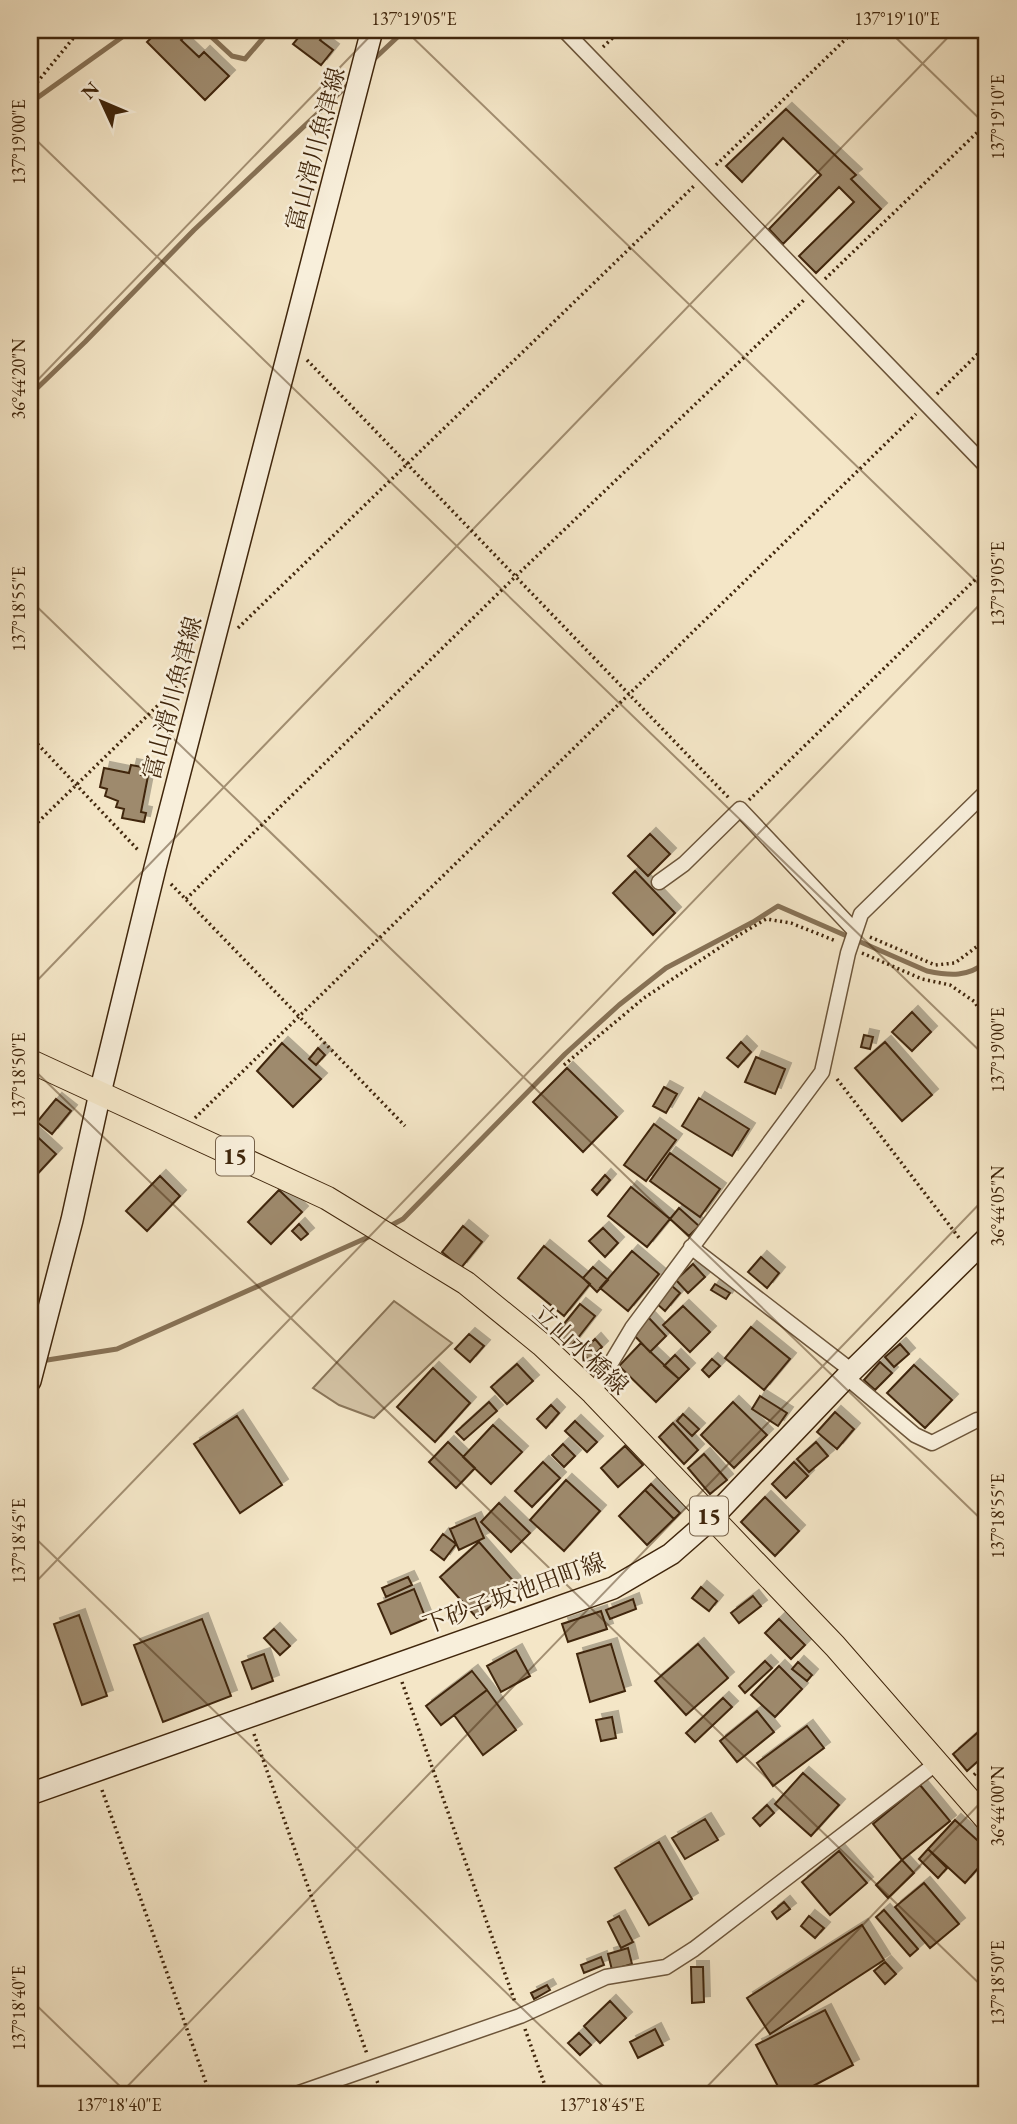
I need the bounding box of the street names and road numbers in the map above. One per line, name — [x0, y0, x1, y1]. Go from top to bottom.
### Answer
street label: 富山滑川魚津線 — [278, 64, 352, 234]
street label: 富山滑川魚津線 — [135, 613, 209, 783]
road number: 15 — [216, 1136, 254, 1176]
street label: 立山水橋線 — [527, 1297, 635, 1401]
road number: 15 — [690, 1497, 728, 1536]
street label: 下砂子坂池田町線 — [418, 1546, 610, 1640]

